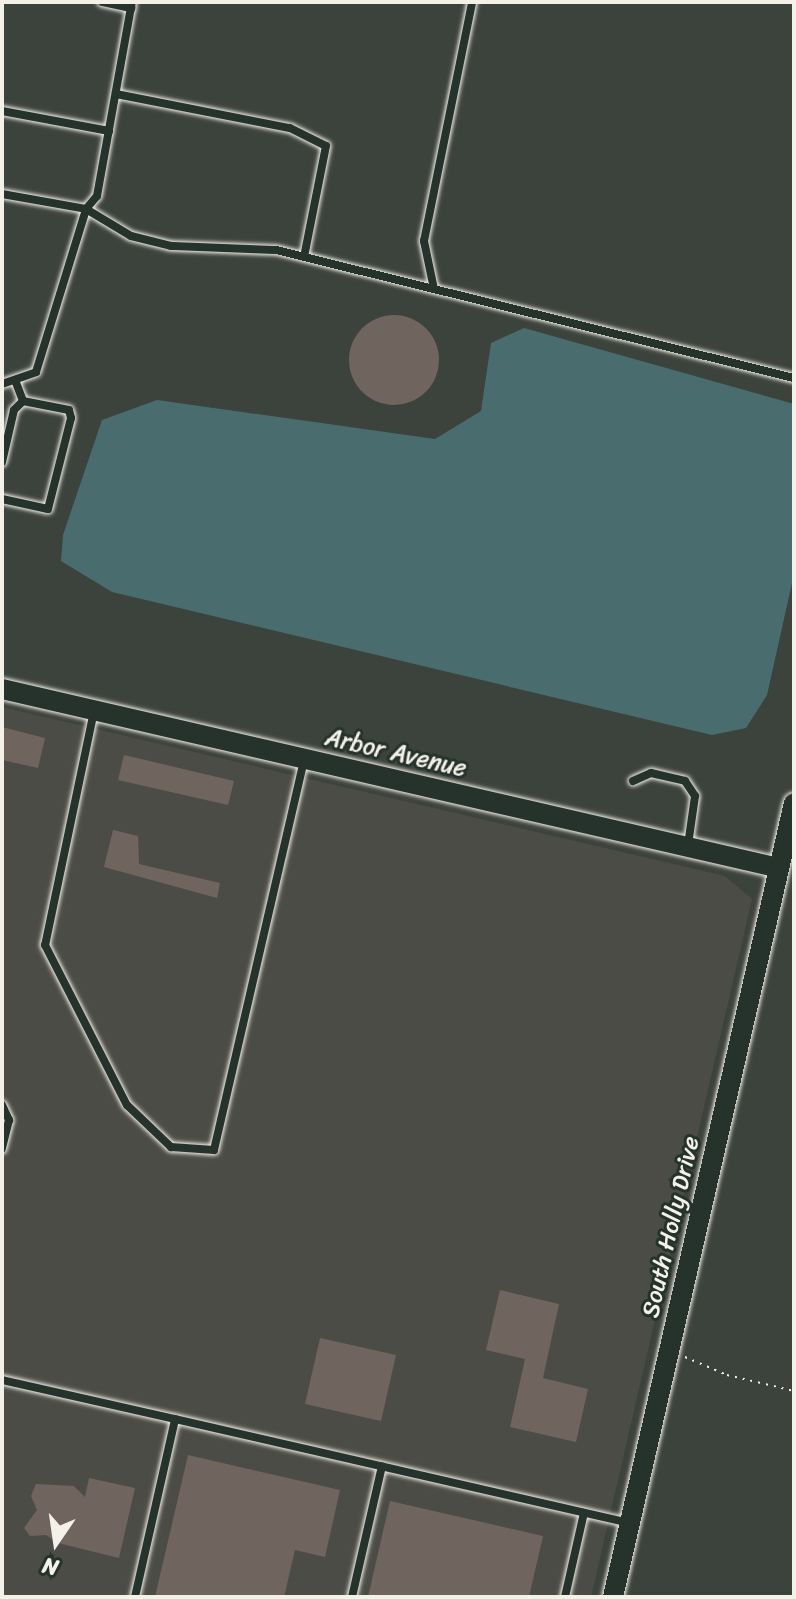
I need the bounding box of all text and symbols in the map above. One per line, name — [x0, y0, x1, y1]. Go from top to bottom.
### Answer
street label: Arbor Avenue — [323, 723, 469, 783]
street label: South Holly Drive — [636, 1134, 706, 1320]
north arrow — [16, 1503, 96, 1583]
text: N — [39, 1546, 62, 1588]

